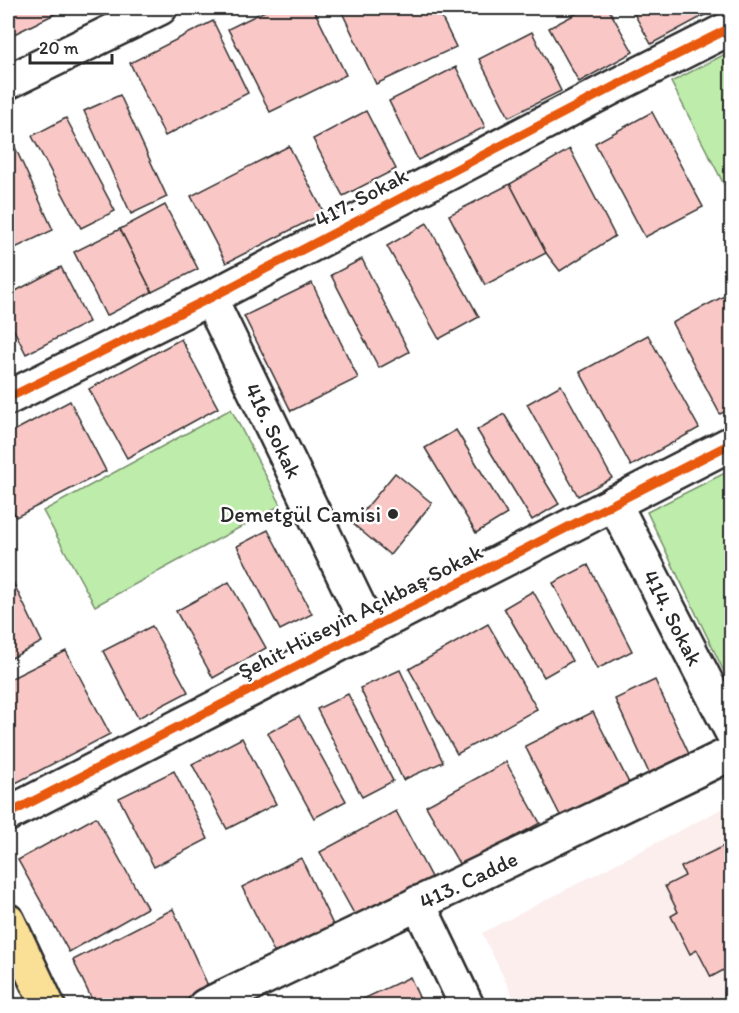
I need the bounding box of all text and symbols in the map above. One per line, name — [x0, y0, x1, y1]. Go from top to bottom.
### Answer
scale bar — [30, 27, 112, 65]
text: 20 m — [39, 37, 79, 59]
street label: 417. Sokak — [310, 162, 412, 233]
street label: 416. Sokak — [239, 379, 308, 483]
place label: Demetgül Camisi — [220, 501, 381, 528]
marker: Demetgül Camisi — [386, 507, 400, 521]
street label: Şehit Hüseyin Açıkbaş Sokak — [233, 538, 488, 685]
street label: 414. Sokak — [637, 565, 708, 670]
street label: 413. Cadde — [415, 845, 522, 915]

